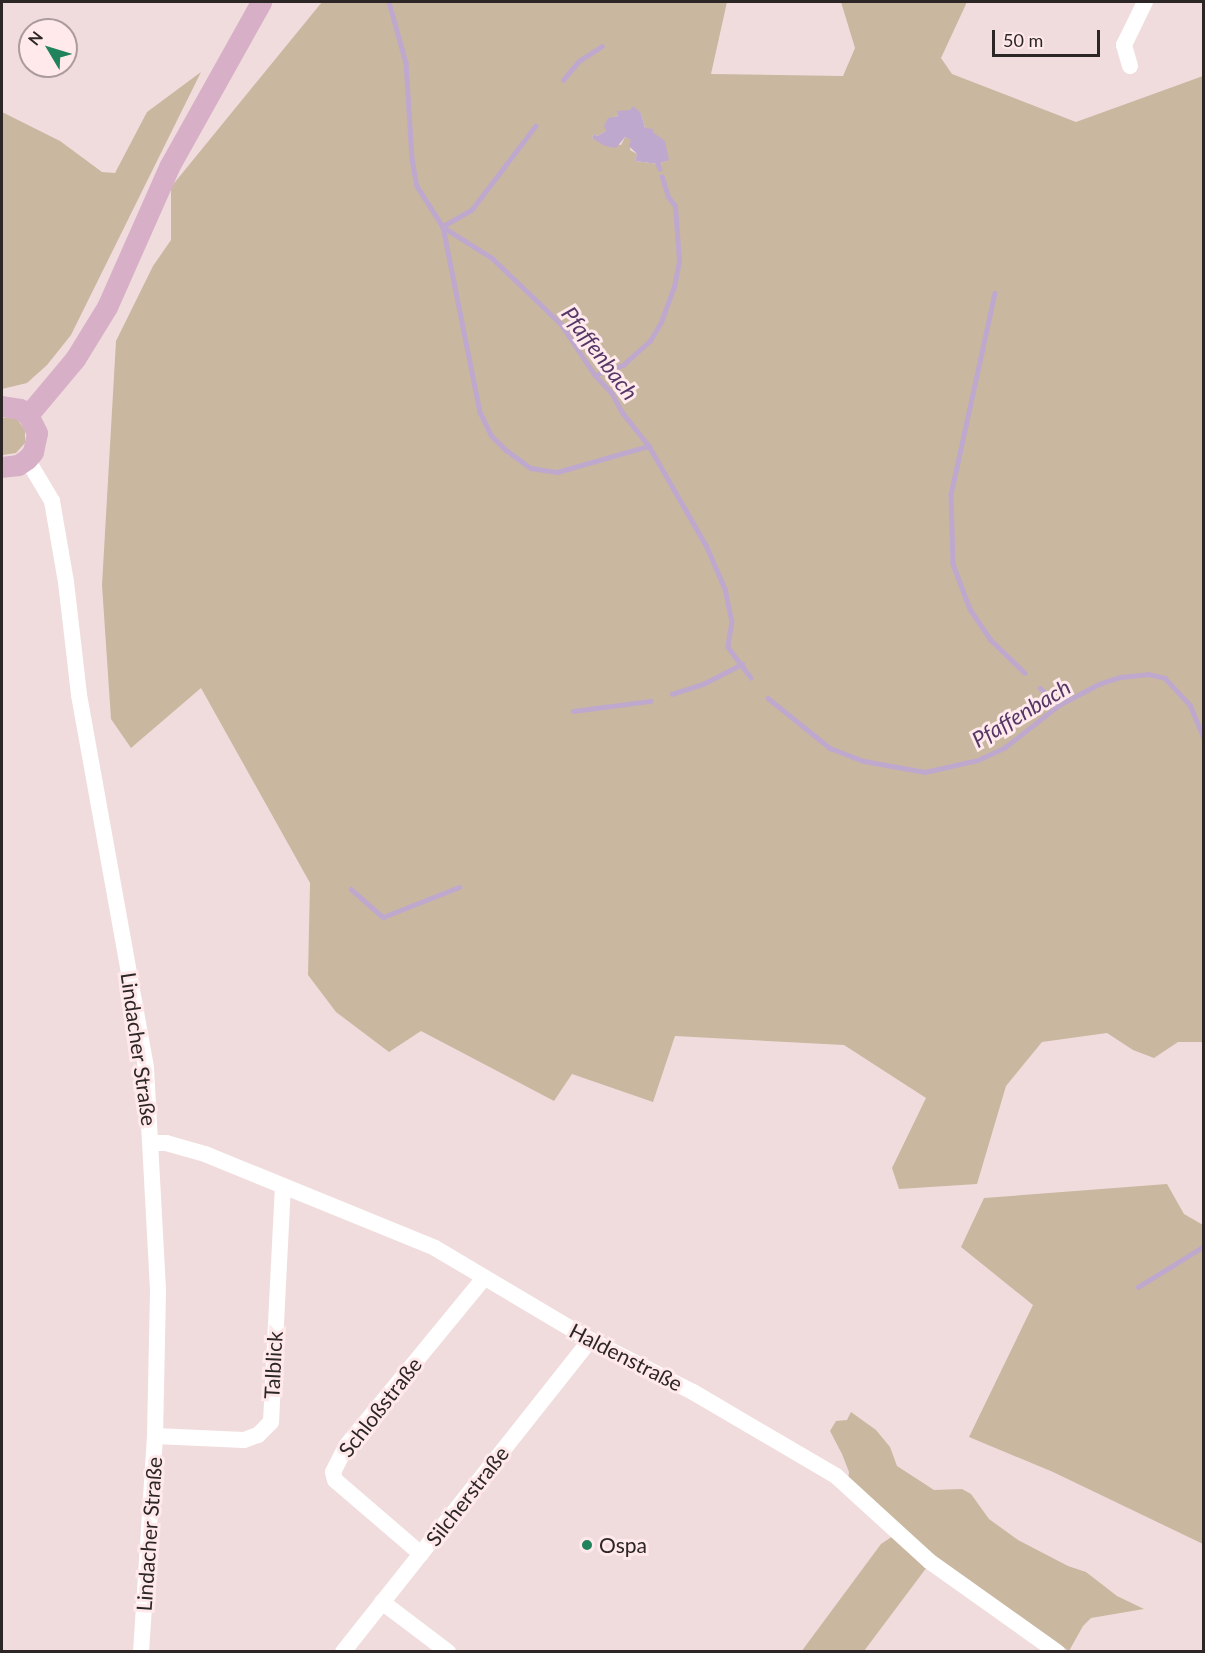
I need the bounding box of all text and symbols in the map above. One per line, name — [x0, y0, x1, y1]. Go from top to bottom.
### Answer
north arrow — [18, 18, 78, 78]
scale bar — [995, 18, 1103, 56]
text: N — [24, 27, 46, 49]
text: 50 m — [1003, 29, 1043, 51]
water label: Pfaffenbach — [556, 301, 644, 405]
water label: Pfaffenbach — [967, 673, 1075, 753]
street label: Lindacher Straße — [116, 970, 162, 1128]
street label: Haldenstraße — [565, 1318, 687, 1396]
street label: Talblick — [259, 1330, 287, 1400]
street label: Schloßstraße — [333, 1352, 427, 1462]
street label: Silcherstraße — [420, 1441, 514, 1551]
street label: Lindacher Straße — [131, 1456, 167, 1612]
place label: Ospa — [599, 1532, 647, 1558]
marker: Ospa — [580, 1538, 594, 1552]

